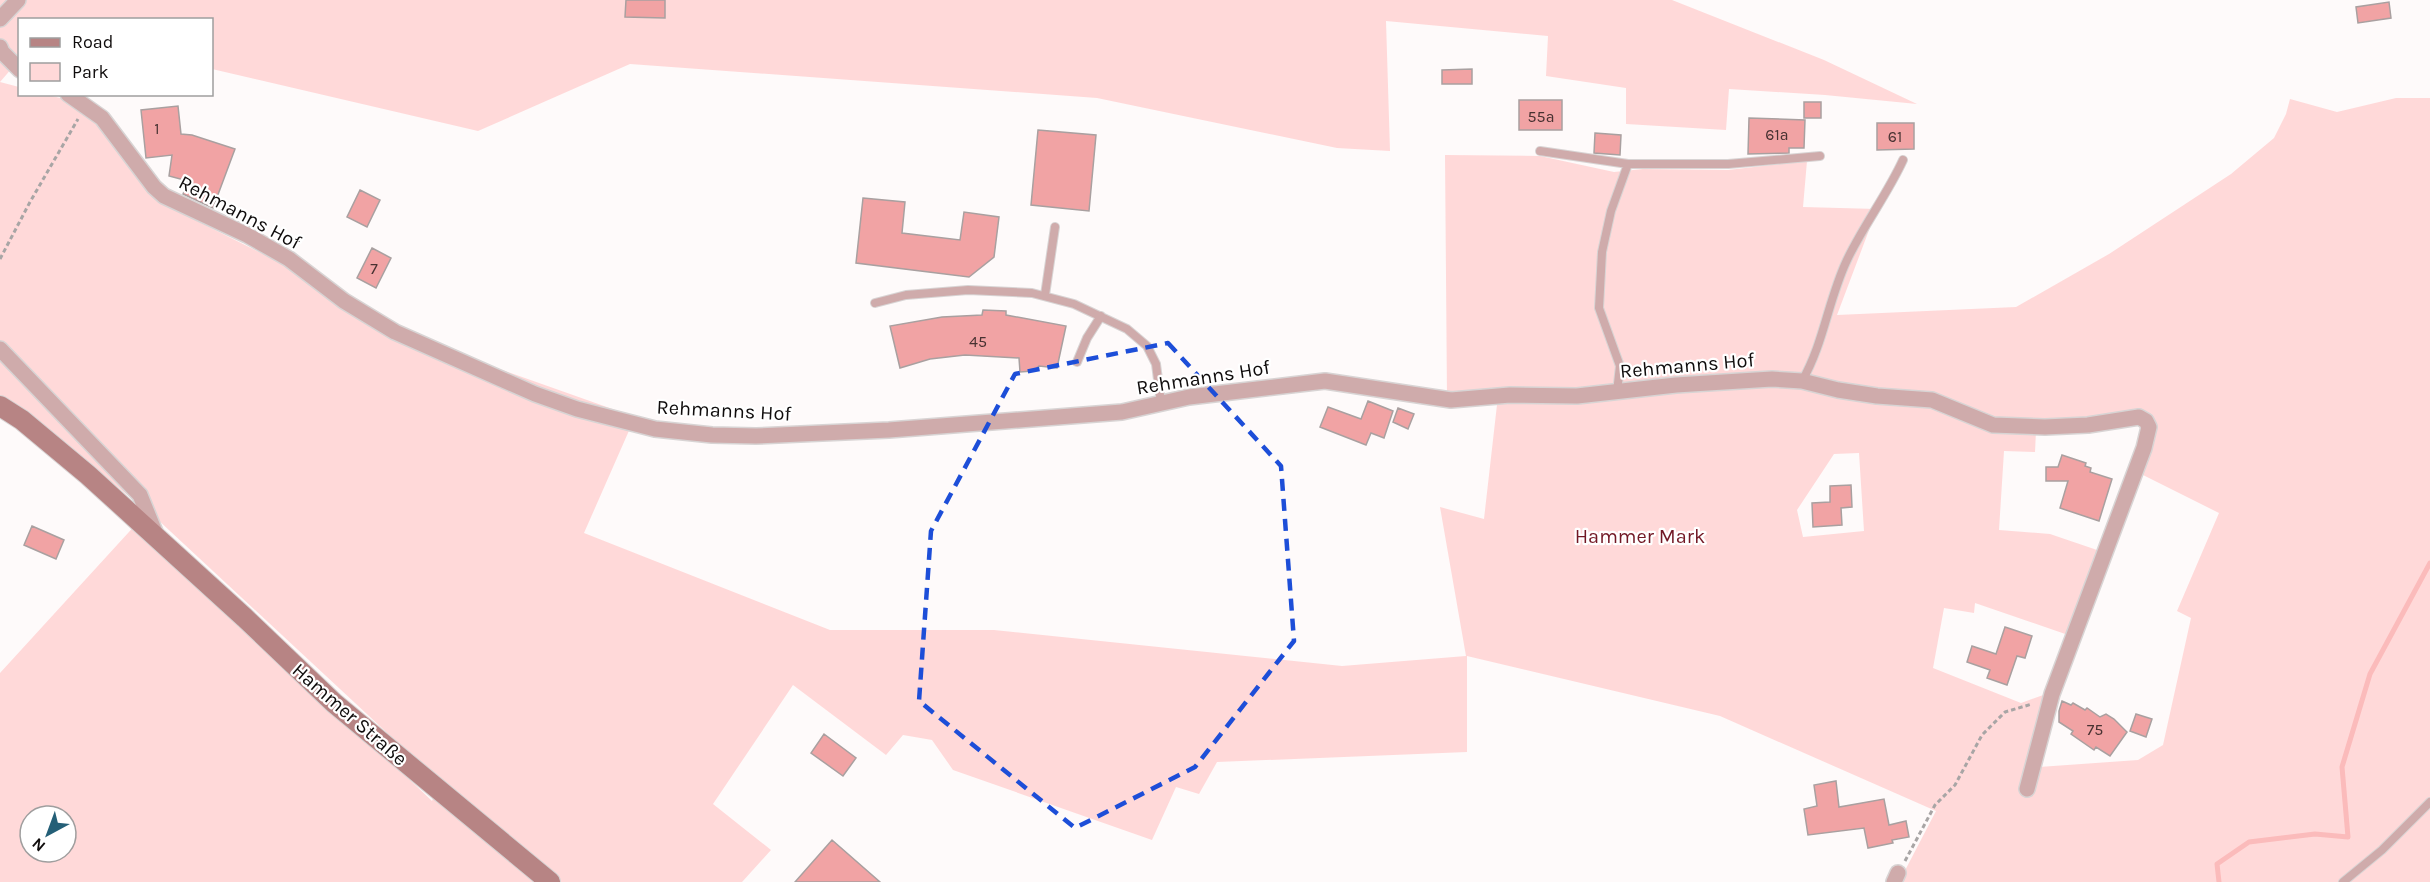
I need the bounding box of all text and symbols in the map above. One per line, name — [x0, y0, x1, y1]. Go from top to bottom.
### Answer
legend — [18, 18, 213, 96]
text: Road — [72, 31, 113, 53]
text: Park — [72, 61, 109, 83]
house number: 55a — [1528, 107, 1554, 126]
house number: 1 — [154, 119, 160, 138]
house number: 61a — [1765, 125, 1789, 144]
house number: 61 — [1888, 127, 1902, 146]
street label: Rehmanns Hof — [175, 171, 305, 254]
house number: 7 — [370, 259, 378, 278]
house number: 45 — [969, 332, 987, 351]
street label: Rehmanns Hof — [1619, 348, 1755, 383]
street label: Rehmanns Hof — [1135, 356, 1272, 399]
street label: Rehmanns Hof — [656, 395, 792, 426]
park label: Hammer Mark — [1575, 525, 1705, 548]
street label: Hammer Straße — [288, 658, 412, 770]
house number: 75 — [2087, 720, 2103, 739]
north arrow — [18, 804, 78, 864]
text: N — [28, 834, 49, 856]

